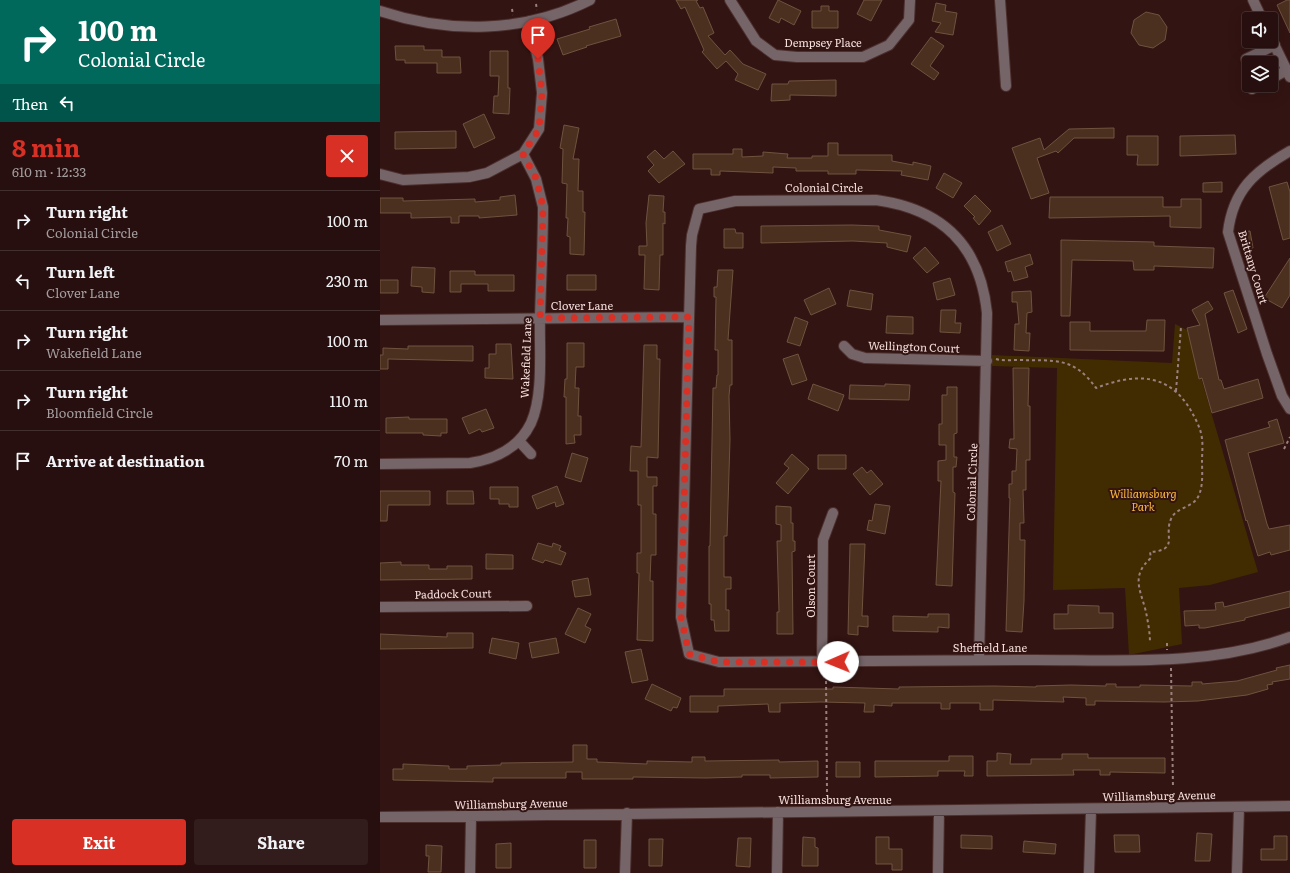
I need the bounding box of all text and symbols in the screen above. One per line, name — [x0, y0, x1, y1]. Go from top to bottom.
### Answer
text: 100 m — [78, 8, 158, 50]
map controls — [1242, 12, 1278, 92]
button: sound — [1242, 12, 1278, 48]
icon: right — [12, 16, 64, 68]
pin — [521, 18, 555, 59]
icon: arrive — [527, 24, 549, 46]
street label: Dempsey Place — [784, 34, 862, 50]
text: Colonial Circle — [78, 46, 205, 73]
button: layers — [1242, 56, 1278, 92]
text: Then — [12, 92, 48, 115]
icon: left — [56, 92, 78, 114]
text: 8 min — [12, 129, 80, 164]
button: close — [326, 135, 368, 177]
text: 610 m · 12:33 — [12, 162, 86, 181]
street label: Colonial Circle — [785, 179, 863, 195]
text: Turn right — [46, 200, 128, 223]
text: 100 m — [327, 209, 368, 232]
icon: right — [12, 210, 34, 232]
text: Colonial Circle — [46, 223, 138, 242]
street label: Brittany Court — [1235, 228, 1273, 306]
text: Turn left — [46, 260, 115, 283]
text: 230 m — [326, 269, 368, 292]
icon: left — [12, 270, 34, 292]
text: Clover Lane — [46, 283, 120, 302]
street label: Clover Lane — [551, 297, 613, 313]
street label: Wakefield Lane — [516, 317, 534, 399]
text: Turn right — [46, 320, 128, 343]
text: 100 m — [327, 329, 368, 352]
icon: right — [12, 330, 34, 352]
street label: Wellington Court — [868, 336, 961, 356]
text: Wakefield Lane — [46, 343, 142, 362]
text: Turn right — [46, 380, 128, 403]
text: 110 m — [330, 389, 368, 412]
icon: right — [12, 390, 34, 412]
text: Bloomfield Circle — [46, 403, 153, 422]
street label: Colonial Circle — [962, 443, 980, 521]
text: Arrive at destination — [46, 449, 205, 472]
text: 70 m — [334, 449, 368, 472]
icon: arrive — [12, 450, 34, 472]
park label: Williamsburg Park — [1109, 485, 1177, 514]
street label: Olson Court — [802, 554, 818, 618]
street label: Paddock Court — [414, 584, 492, 602]
street label: Sheffield Lane — [953, 639, 1027, 655]
position arrow — [817, 641, 859, 683]
street label: Williamsburg Avenue — [1102, 786, 1216, 804]
street label: Williamsburg Avenue — [778, 791, 892, 807]
street label: Williamsburg Avenue — [454, 794, 568, 812]
button: Exit — [12, 819, 186, 865]
button: Share — [194, 819, 368, 865]

